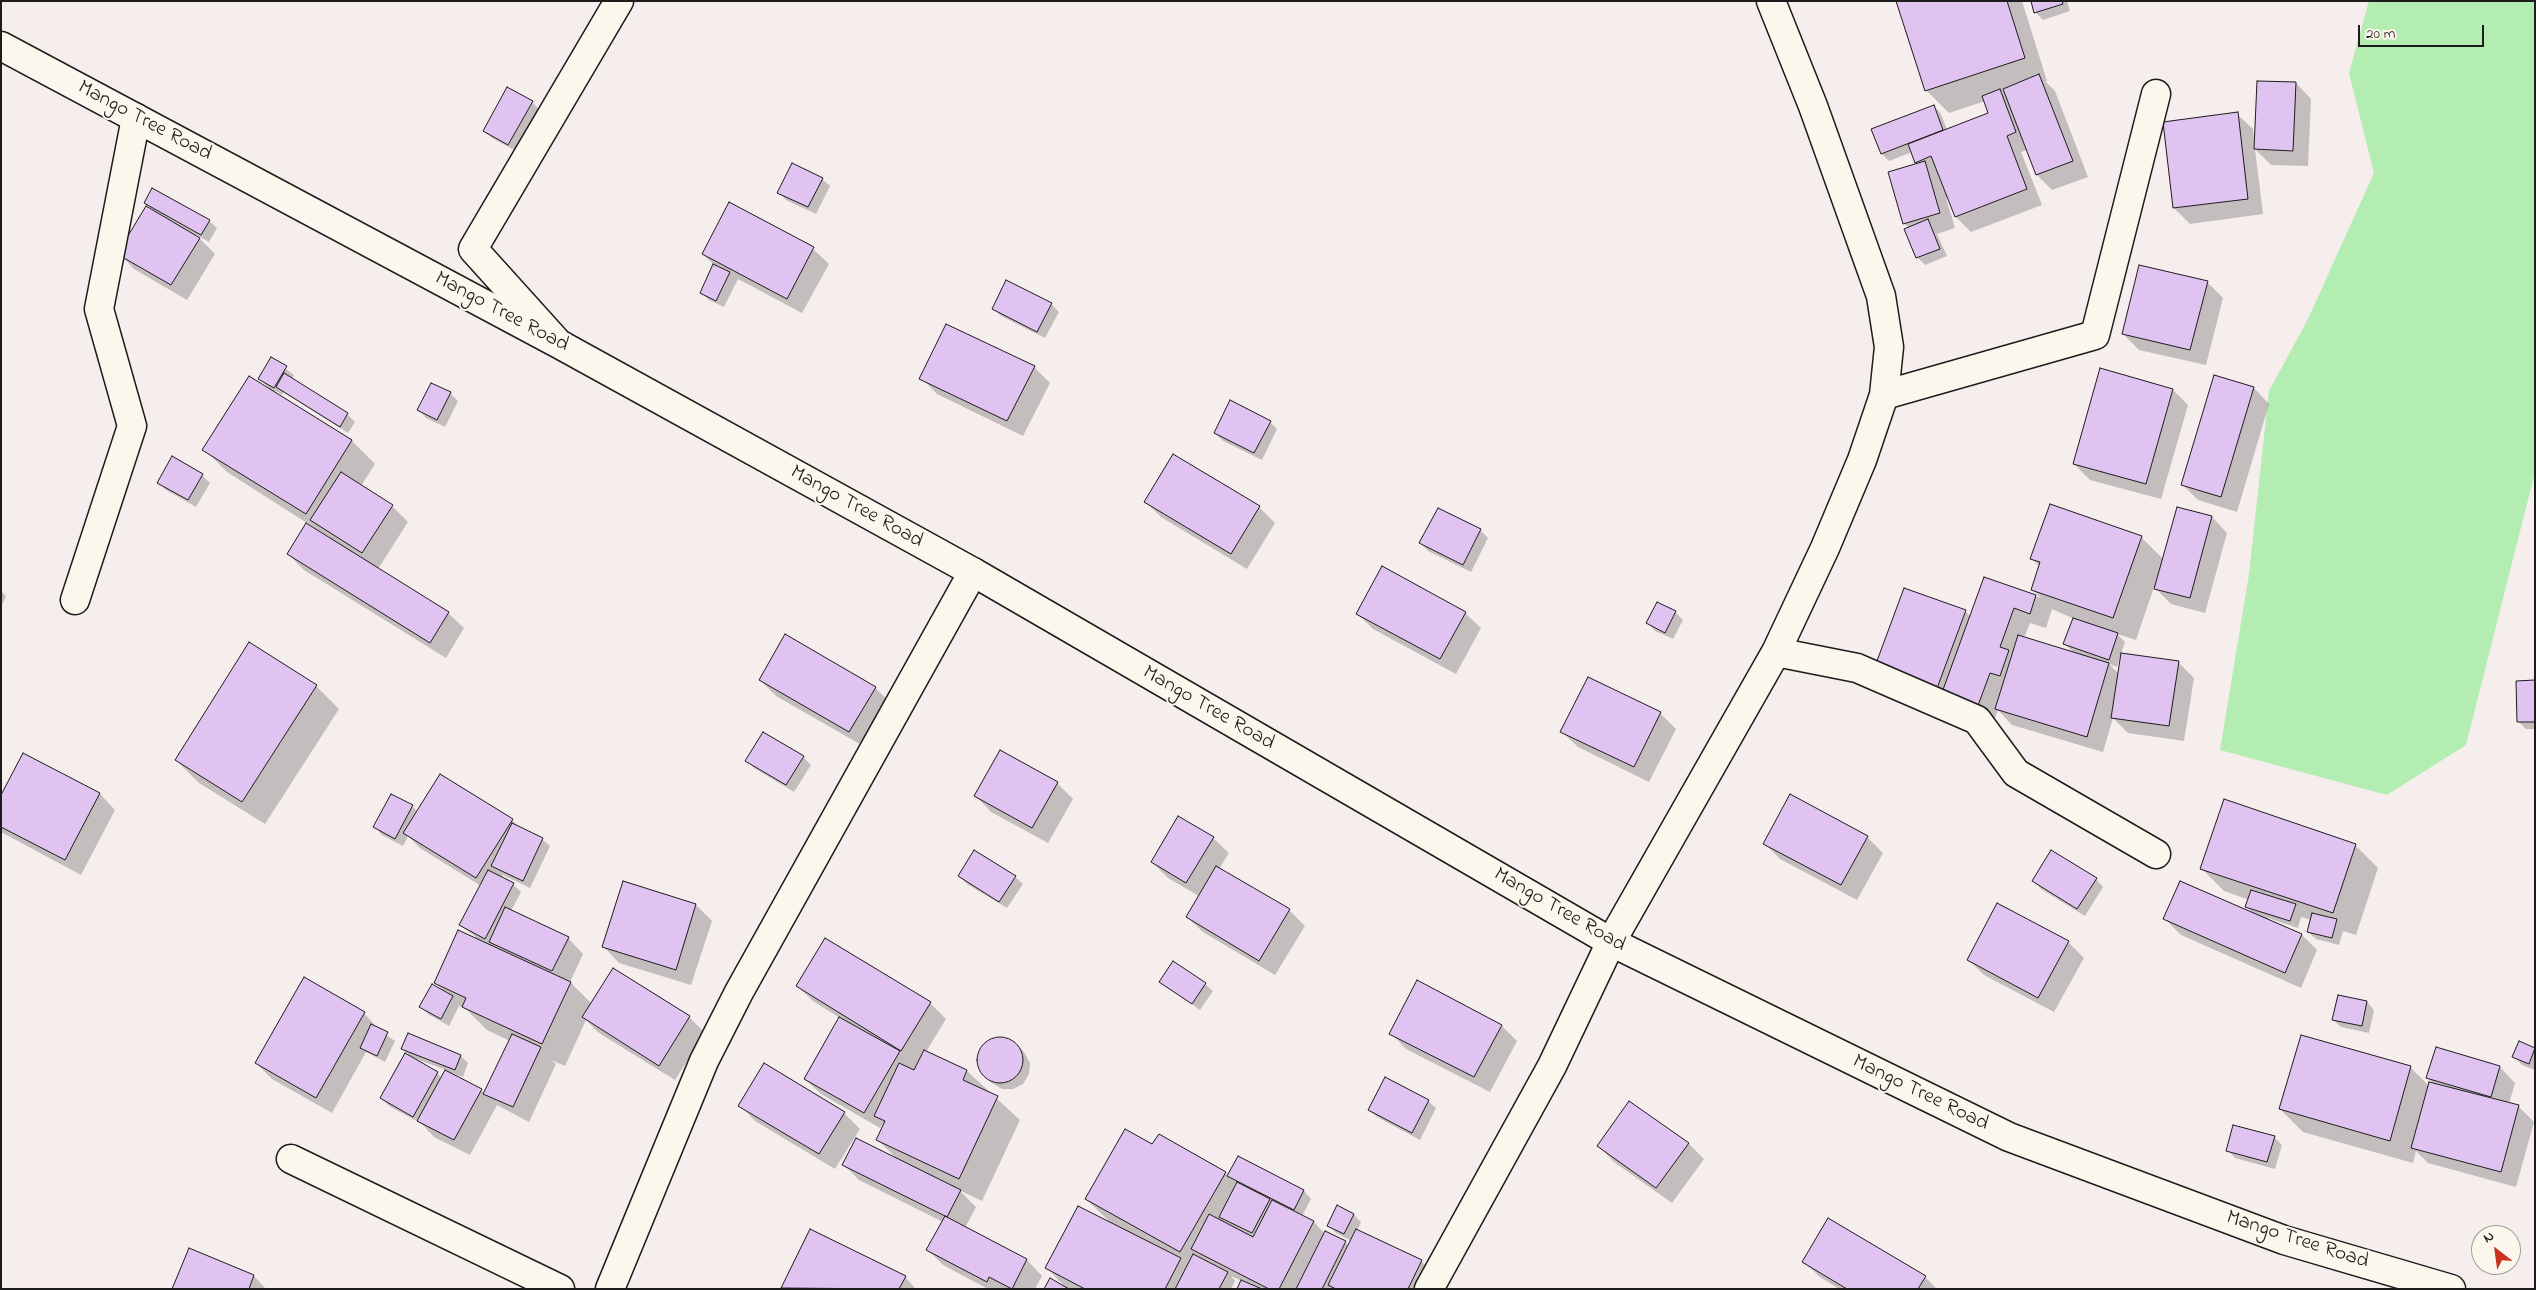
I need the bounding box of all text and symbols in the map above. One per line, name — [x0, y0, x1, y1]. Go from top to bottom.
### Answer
scale bar — [2361, 15, 2487, 47]
text: 20 m — [2366, 23, 2395, 45]
street label: Mango Tree Road — [73, 76, 215, 168]
street label: Mango Tree Road — [430, 267, 572, 359]
street label: Mango Tree Road — [785, 461, 927, 555]
street label: Mango Tree Road — [1137, 661, 1279, 757]
street label: Mango Tree Road — [1488, 863, 1630, 959]
street label: Mango Tree Road — [1848, 1050, 1992, 1138]
street label: Mango Tree Road — [2223, 1206, 2371, 1276]
north arrow — [2471, 1225, 2521, 1275]
text: N — [2479, 1226, 2498, 1249]

